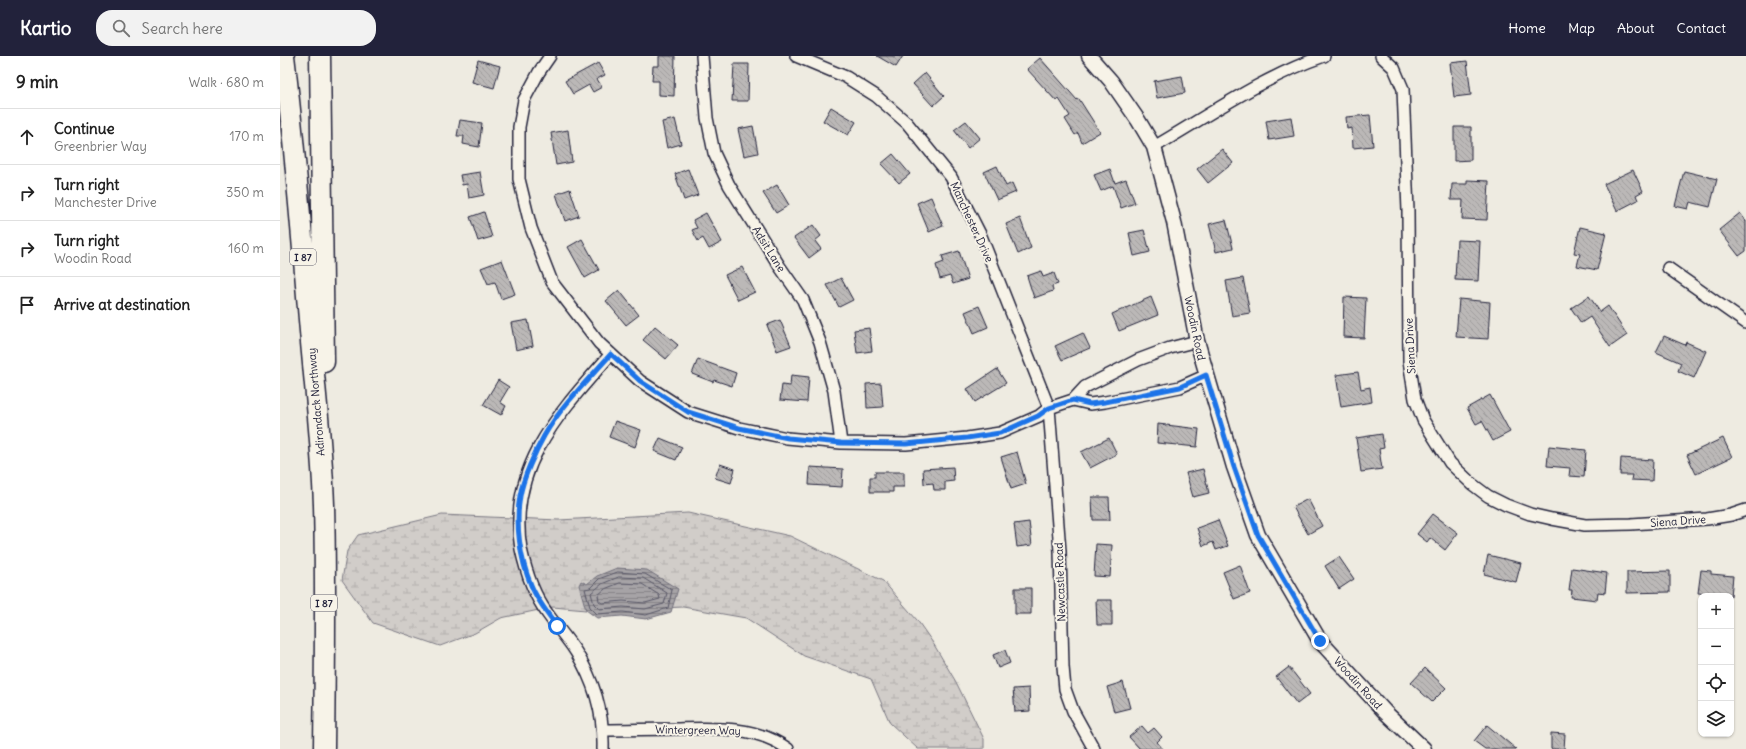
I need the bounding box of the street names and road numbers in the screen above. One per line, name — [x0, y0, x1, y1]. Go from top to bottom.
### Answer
street label: Manchester Drive — [947, 180, 997, 264]
street label: Adsit Lane — [749, 223, 789, 275]
road number: I 87 — [290, 249, 316, 265]
street label: Woodin Road — [1181, 294, 1209, 362]
street label: Siena Drive — [1402, 318, 1418, 374]
street label: Adirondack Northway — [304, 347, 328, 457]
street label: Siena Drive — [1650, 512, 1706, 530]
street label: Newcastle Road — [1052, 542, 1068, 622]
road number: I 87 — [311, 595, 337, 611]
street label: Woodin Road — [1331, 654, 1386, 712]
street label: Wintergreen Way — [655, 722, 741, 738]

